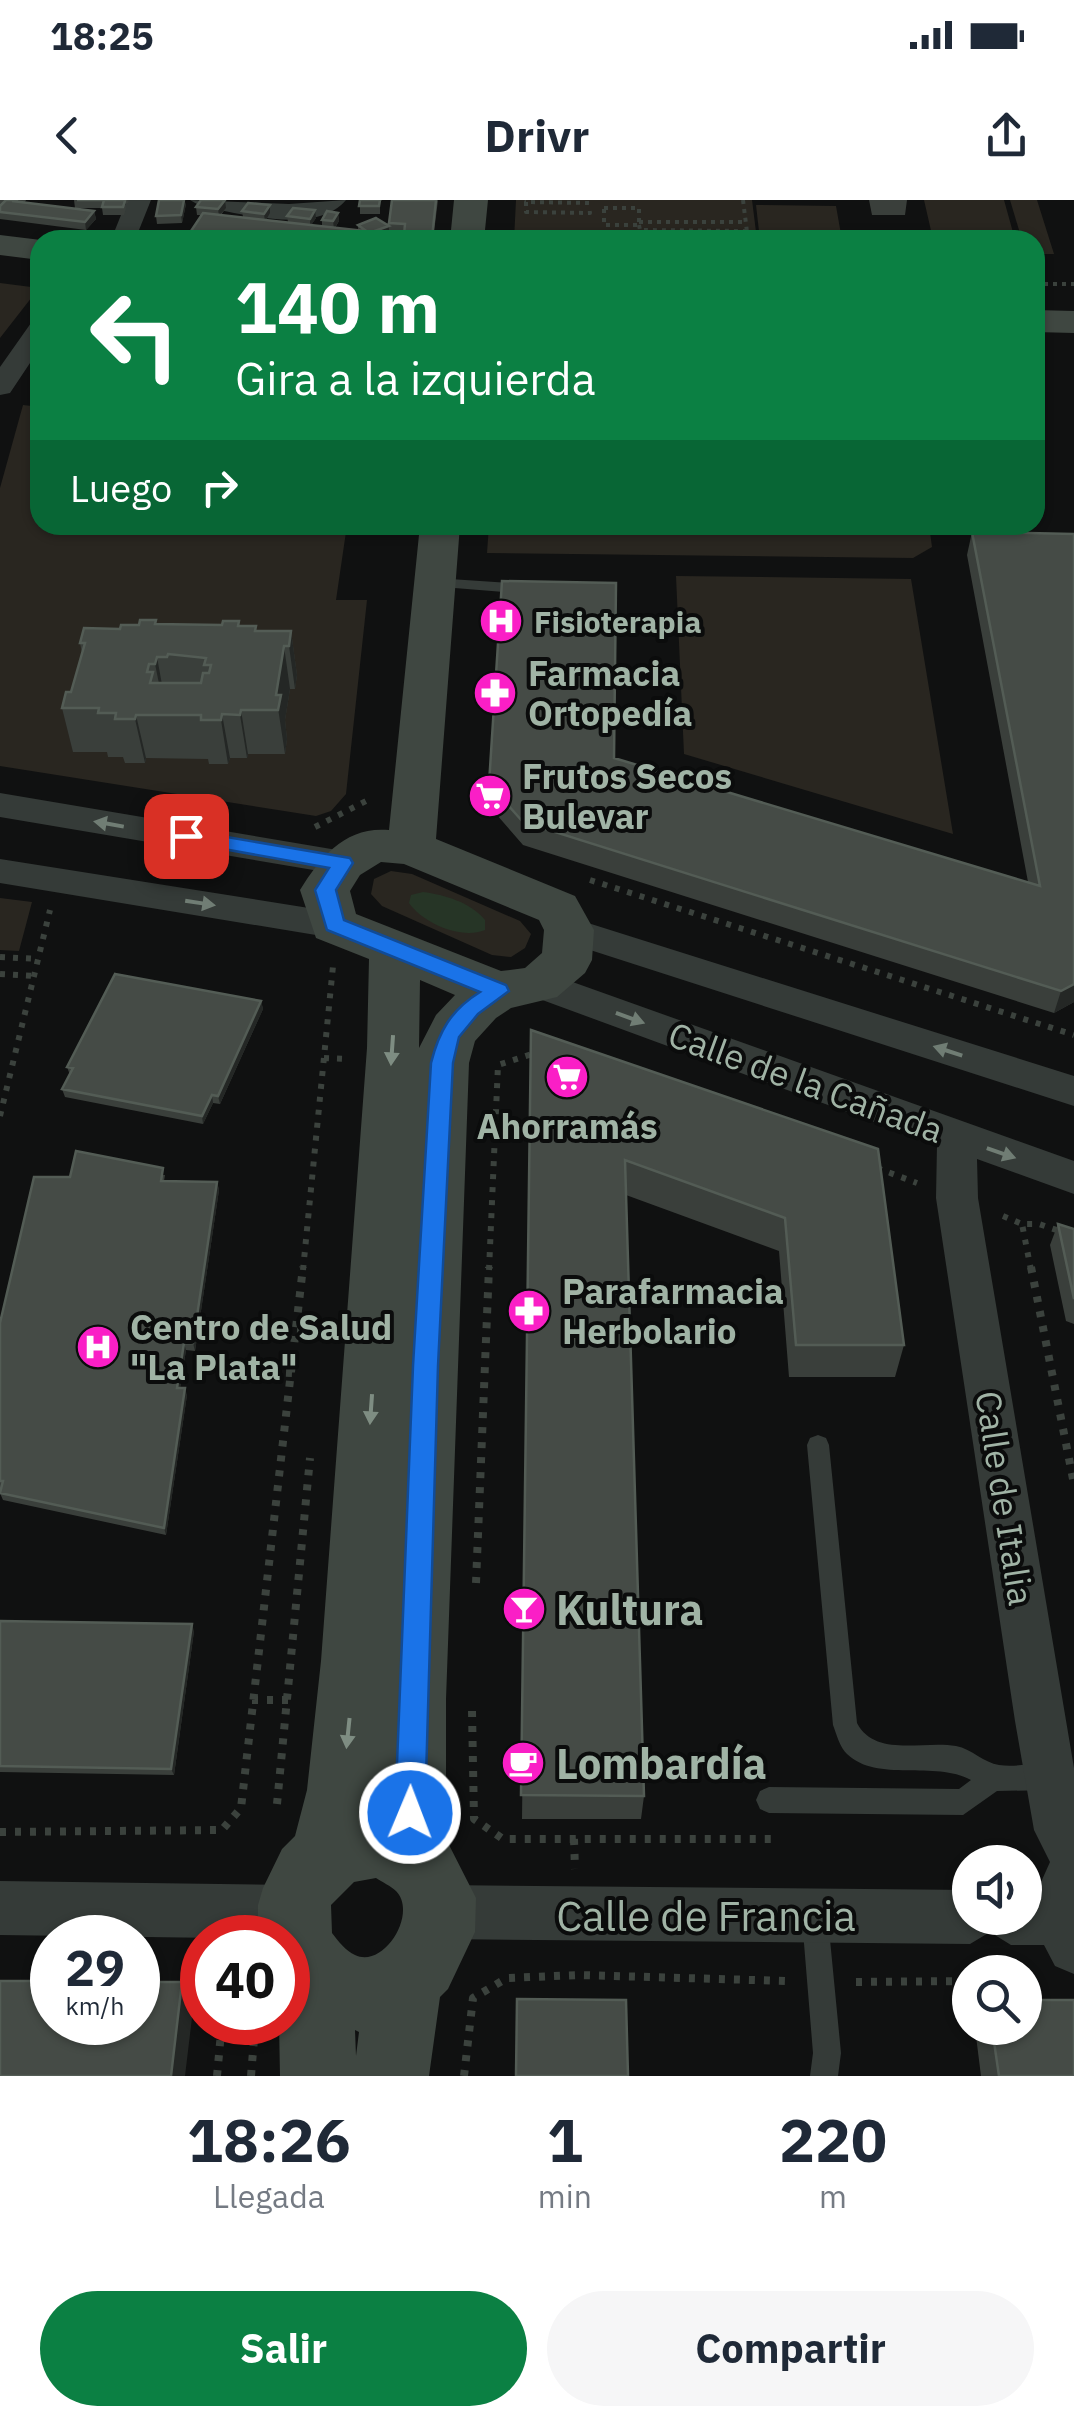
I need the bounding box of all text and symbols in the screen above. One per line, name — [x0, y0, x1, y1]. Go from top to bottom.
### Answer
text: 18:25 — [50, 11, 154, 60]
text: Drivr — [485, 106, 589, 164]
icon: back — [40, 108, 95, 163]
icon: share — [979, 108, 1034, 163]
text: 140 m — [235, 261, 440, 352]
icon: left — [70, 270, 200, 400]
text: Gira a la izquierda — [235, 349, 596, 407]
icon: right — [192, 460, 247, 515]
text: Luego — [70, 463, 172, 512]
hospital icon: Fisioterapia — [478, 598, 524, 644]
place label: Fisioterapia — [534, 602, 701, 641]
place label: Farmacia Ortopedía — [528, 650, 692, 736]
pharmacy icon: Farmacia Ortopedía — [472, 670, 518, 716]
place label: Frutos Secos Bulevar — [522, 753, 732, 839]
supermarket icon: Frutos Secos Bulevar — [467, 773, 513, 819]
pin — [144, 794, 229, 879]
icon: arrive — [159, 809, 214, 864]
one-way arrow — [92, 815, 124, 831]
one-way arrow — [185, 896, 216, 911]
one-way arrow — [615, 1011, 645, 1026]
street label: Calle de la Cañada — [662, 1011, 950, 1153]
one-way arrow — [384, 1034, 400, 1066]
one-way arrow — [933, 1042, 963, 1057]
supermarket icon: Ahorramás — [544, 1054, 590, 1100]
place label: Ahorramás — [476, 1103, 658, 1149]
one-way arrow — [987, 1146, 1017, 1161]
place label: Parafarmacia Herbolario — [562, 1268, 784, 1354]
pharmacy icon: Parafarmacia Herbolario — [506, 1288, 552, 1334]
place label: Centro de Salud "La Plata" — [130, 1304, 392, 1390]
hospital icon: Centro de Salud "La Plata" — [75, 1324, 121, 1370]
street label: Calle de Italia — [965, 1387, 1045, 1609]
one-way arrow — [363, 1394, 379, 1426]
place label: Kultura — [556, 1582, 703, 1637]
bar icon: Kultura — [501, 1586, 547, 1632]
one-way arrow — [340, 1718, 356, 1750]
place label: Lombardía — [556, 1736, 767, 1791]
cafe icon: Lombardía — [500, 1740, 546, 1786]
position arrow — [358, 1761, 462, 1865]
map controls — [952, 1845, 1042, 2045]
button: sound — [952, 1845, 1042, 1935]
street label: Calle de Francia — [556, 1888, 856, 1943]
speed limit sign: 40 — [180, 1915, 310, 2045]
text: 29 — [65, 1935, 125, 2000]
button: search — [952, 1955, 1042, 2045]
text: km/h — [66, 1989, 124, 2022]
text: 18:26 — [187, 2100, 351, 2179]
text: 1 — [547, 2100, 583, 2179]
text: 220 — [779, 2100, 887, 2179]
text: Llegada — [213, 2175, 325, 2217]
text: min — [538, 2175, 592, 2217]
text: m — [819, 2175, 847, 2217]
button: Salir — [40, 2291, 527, 2406]
button: Compartir — [547, 2291, 1034, 2406]

